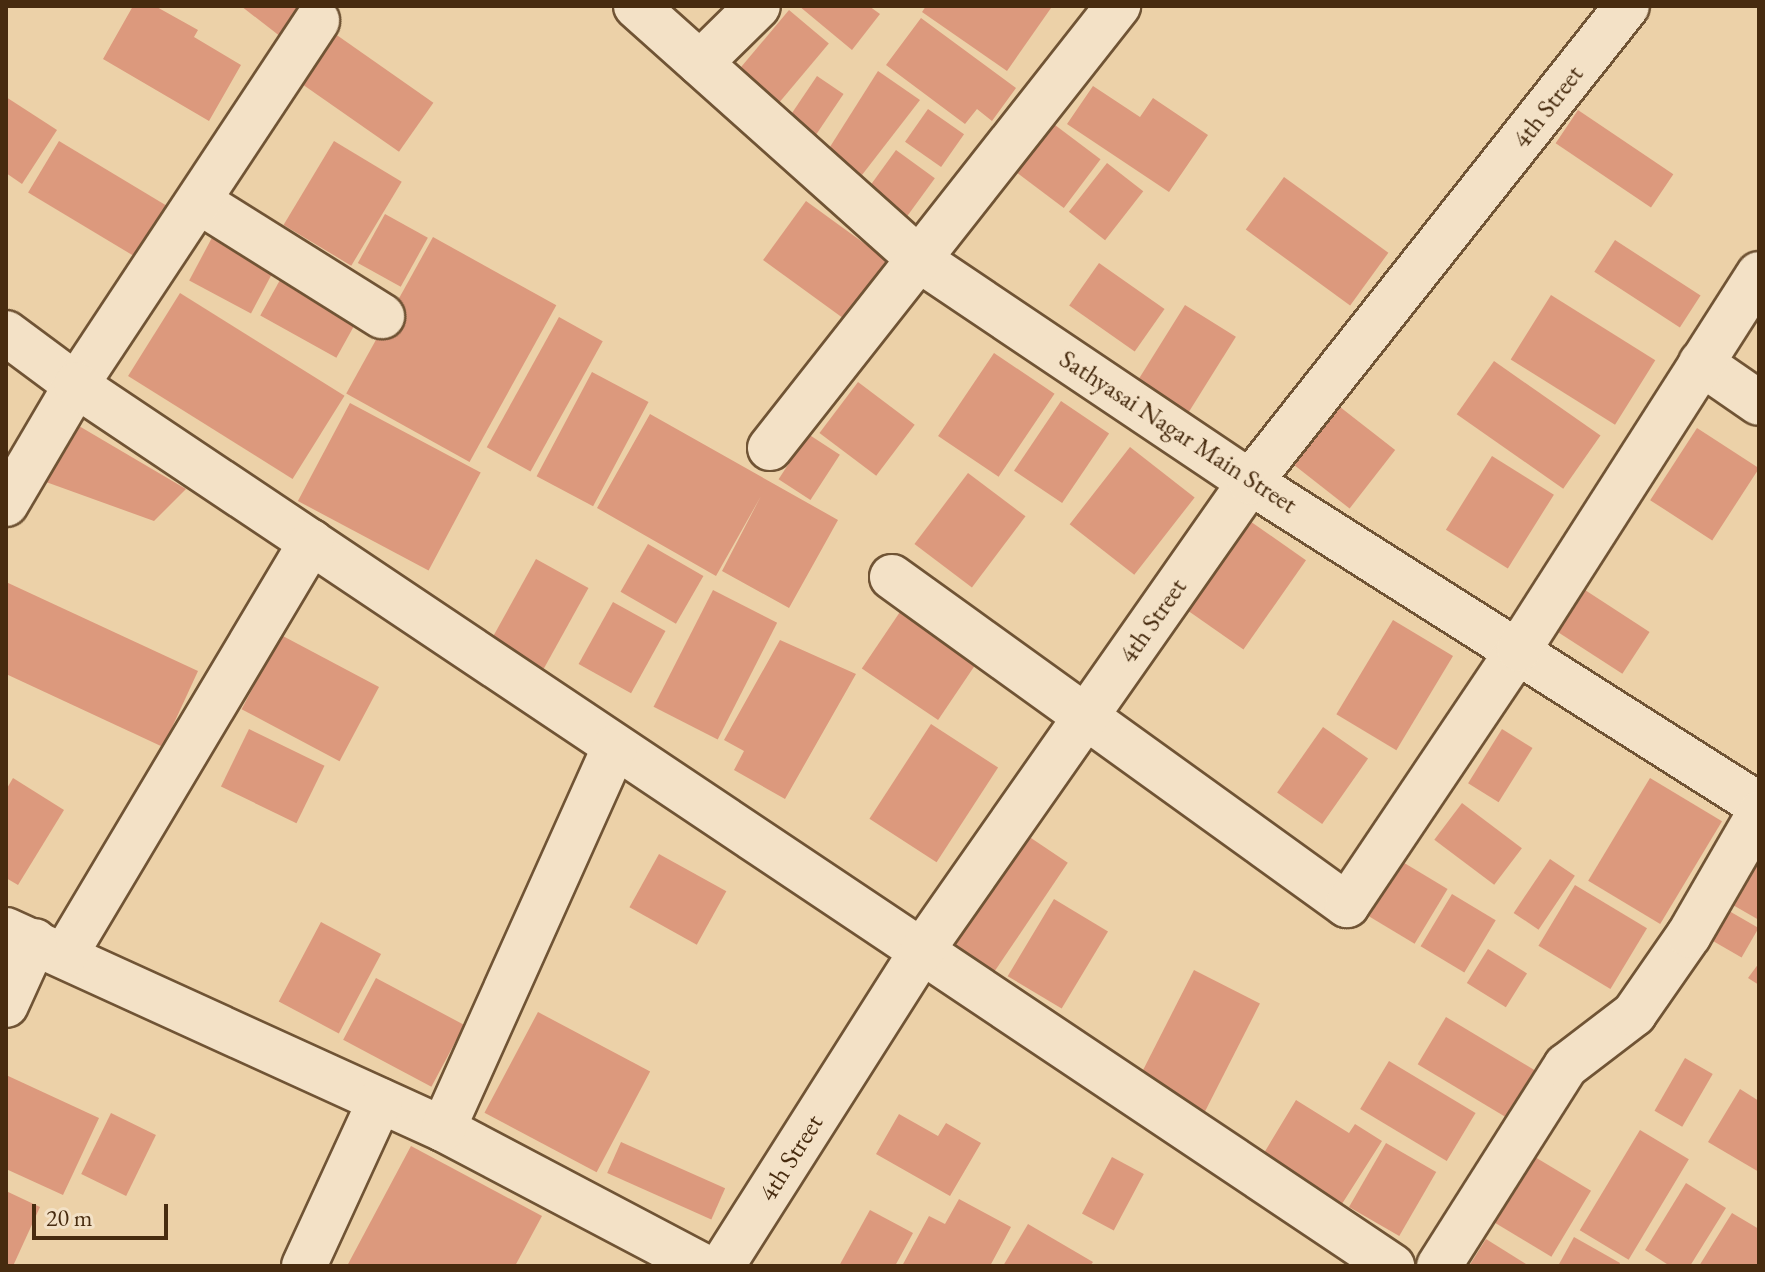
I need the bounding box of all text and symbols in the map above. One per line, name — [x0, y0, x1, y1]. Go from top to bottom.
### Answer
street label: 4th Street — [1506, 59, 1590, 155]
street label: Sathyasai Nagar Main Street — [1053, 344, 1303, 520]
street label: 4th Street — [1113, 573, 1193, 669]
street label: 4th Street — [752, 1109, 830, 1207]
scale bar — [36, 1188, 172, 1238]
text: 20 m — [46, 1202, 93, 1233]

